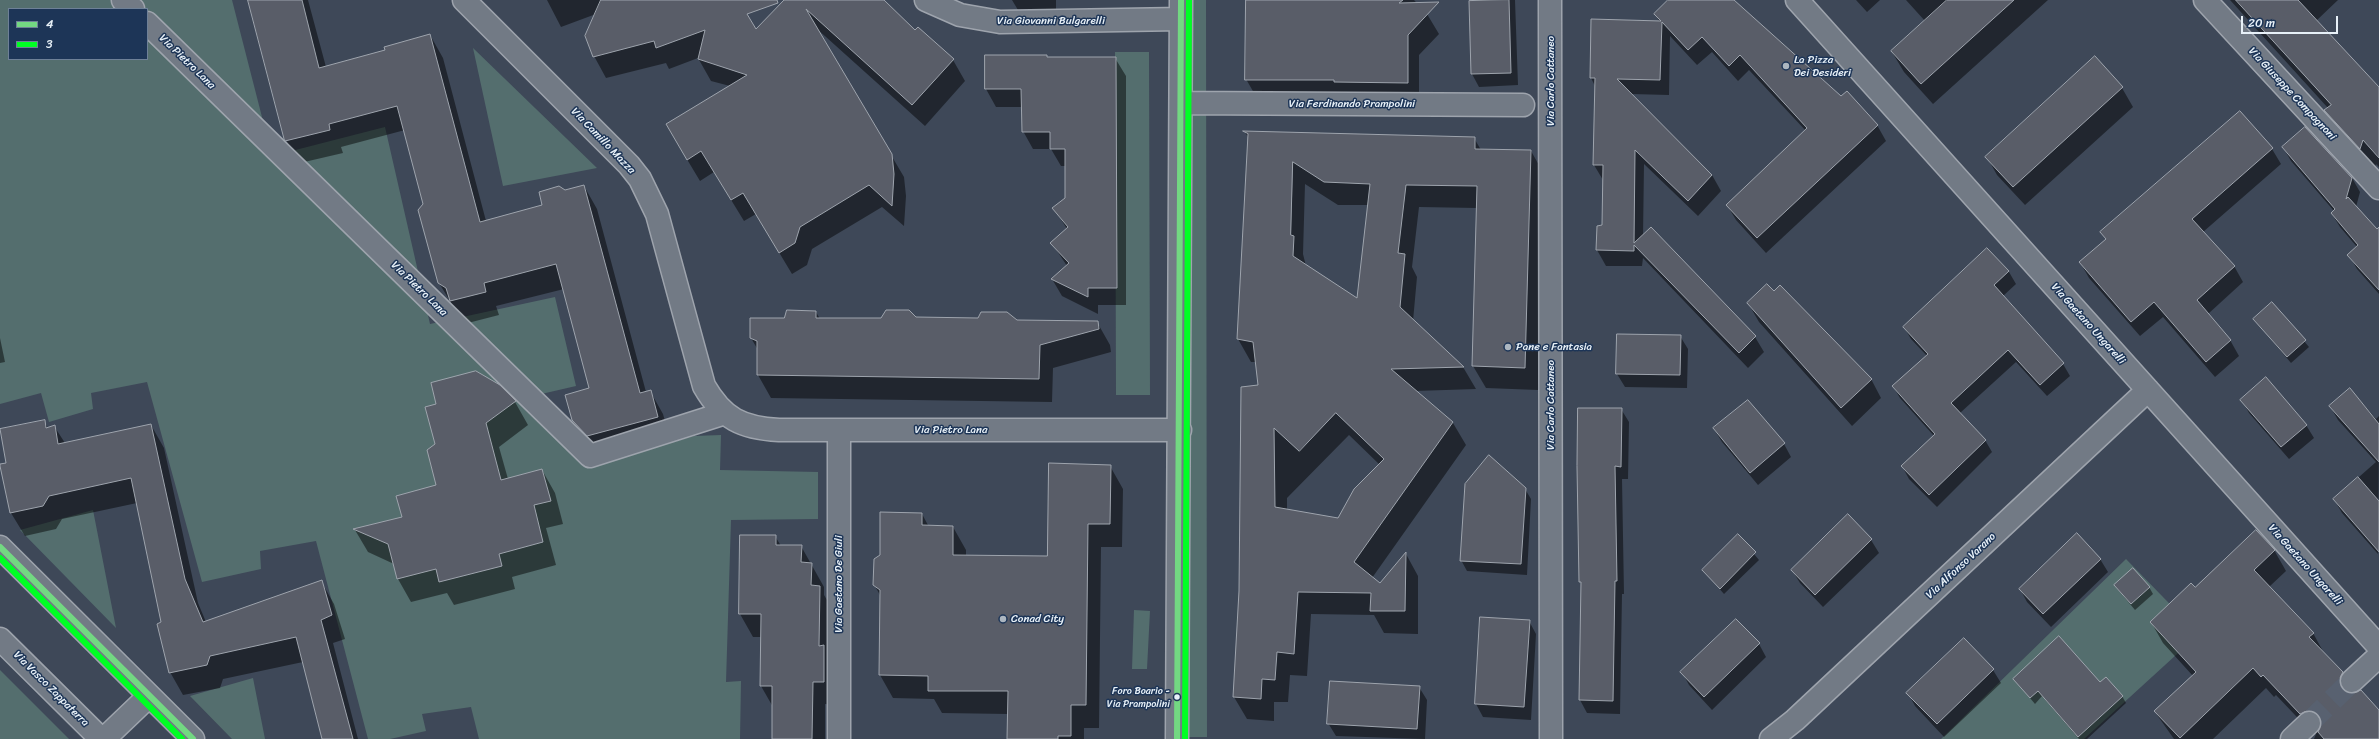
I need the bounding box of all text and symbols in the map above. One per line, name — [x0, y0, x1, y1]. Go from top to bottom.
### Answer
legend — [8, 8, 148, 60]
scale bar — [2243, 8, 2340, 34]
text: 20 m — [2248, 12, 2275, 34]
text: 4 — [46, 13, 54, 35]
street label: Via Giovanni Bulgarelli — [997, 14, 1105, 28]
street label: Via Pietro Lana — [156, 32, 218, 92]
text: 3 — [46, 33, 53, 55]
street label: Via Carlo Cattaneo — [1544, 36, 1558, 126]
street label: Via Giuseppe Compagnoni — [2245, 45, 2339, 143]
place label: La Pizza Dei Desideri — [1794, 53, 1851, 79]
marker: La Pizza Dei Desideri — [1781, 61, 1791, 71]
street label: Via Ferdinando Prampolini — [1289, 97, 1415, 111]
street label: Via Camillo Mazza — [568, 105, 638, 177]
street label: Via Pietro Lana — [388, 259, 450, 319]
street label: Via Gaetano Ungarelli — [2048, 281, 2128, 367]
place label: Pane e Fantasia — [1516, 340, 1592, 354]
marker: Pane e Fantasia — [1503, 342, 1513, 352]
street label: Via Carlo Cattaneo — [1544, 360, 1558, 450]
street label: Via Pietro Lana — [915, 423, 987, 437]
street label: Via Gaetano Ungarelli — [2265, 522, 2345, 608]
street label: Via Alfonso Varano — [1923, 530, 1999, 602]
street label: Via Gaetano De Giuli — [832, 535, 846, 633]
place label: Conad City — [1011, 612, 1064, 626]
marker: Conad City — [998, 614, 1008, 624]
street label: Via Vasco Zappaterra — [11, 649, 91, 729]
place label: Foro Boario - Via Prampolini — [1107, 685, 1170, 708]
marker: Foro Boario - Via Prampolini — [1172, 692, 1182, 702]

